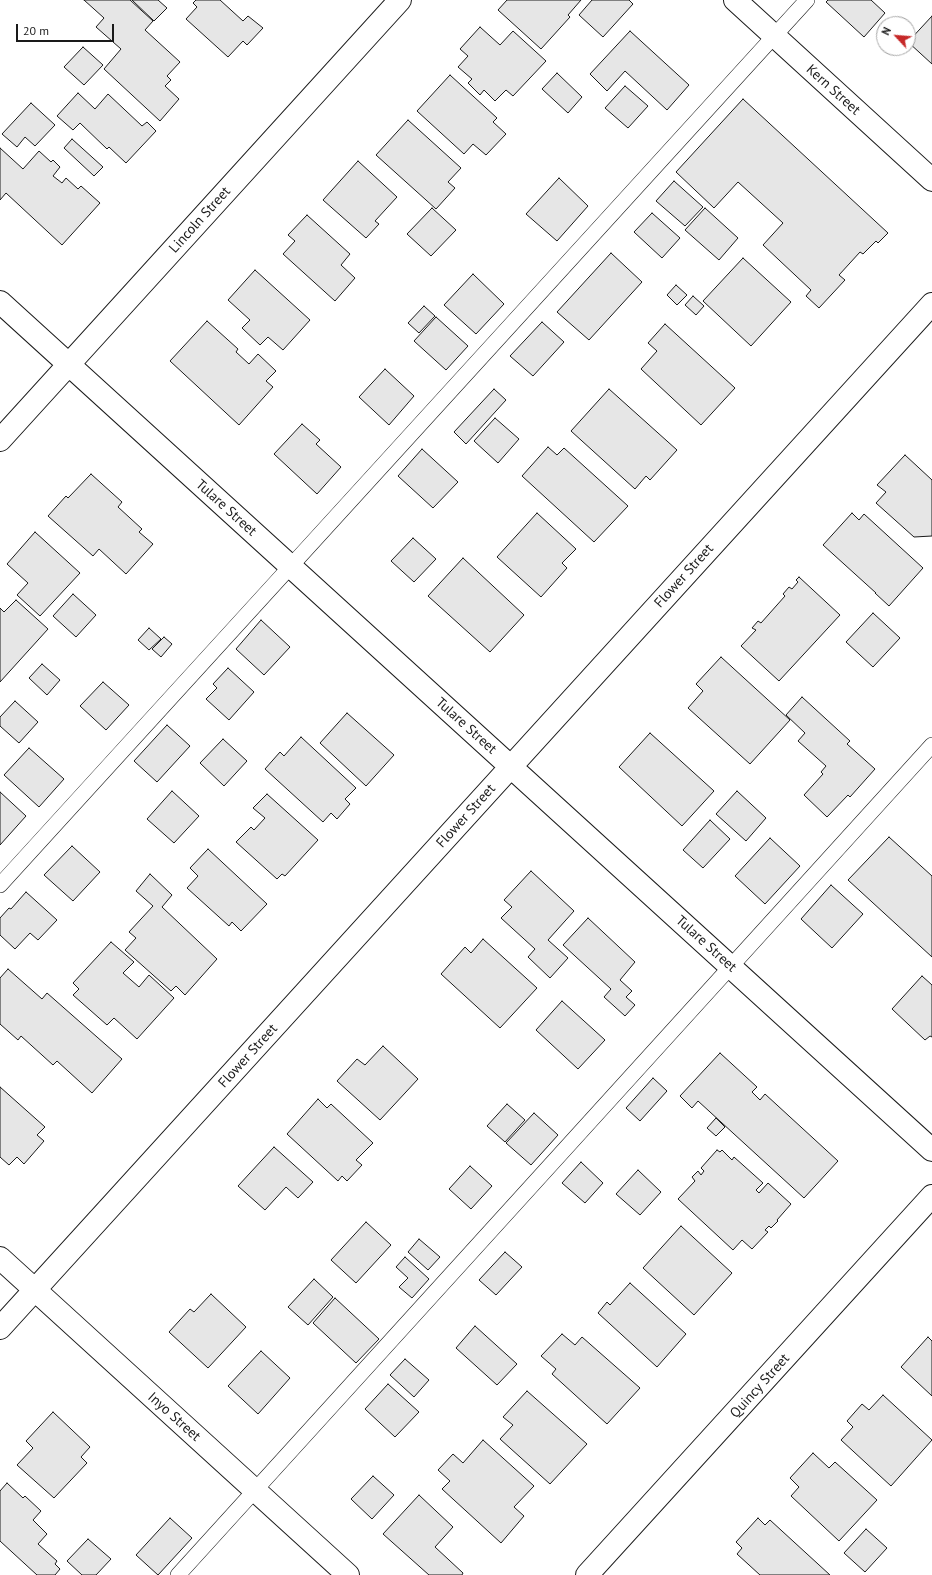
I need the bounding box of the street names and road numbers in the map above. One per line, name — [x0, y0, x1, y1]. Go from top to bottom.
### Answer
street label: Kern Street — [803, 61, 863, 119]
street label: Lincoln Street — [166, 183, 234, 257]
street label: Tulare Street — [192, 476, 260, 540]
street label: Flower Street — [651, 541, 717, 611]
street label: Tulare Street — [432, 694, 500, 758]
street label: Flower Street — [433, 781, 499, 851]
street label: Tulare Street — [672, 912, 740, 976]
street label: Flower Street — [215, 1021, 281, 1091]
street label: Quincy Street — [727, 1350, 793, 1422]
street label: Inyo Street — [144, 1389, 204, 1445]

